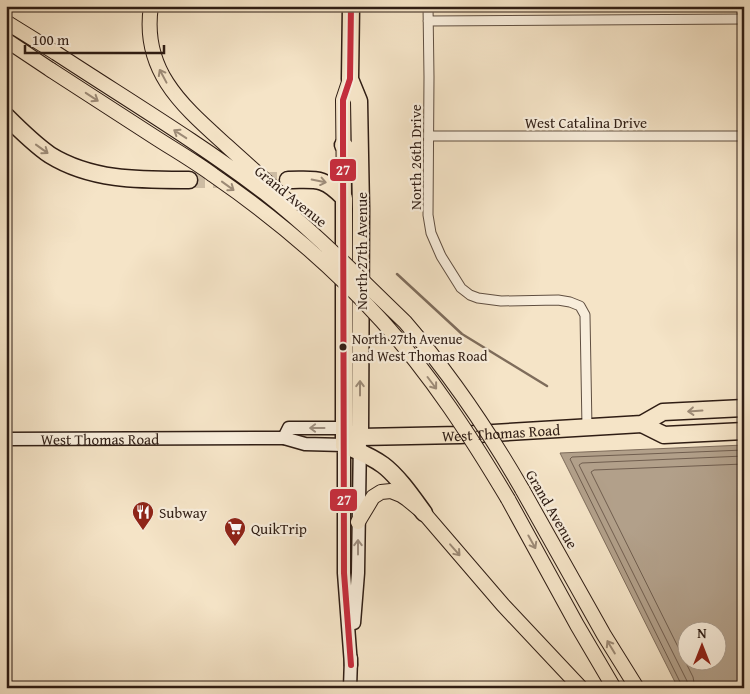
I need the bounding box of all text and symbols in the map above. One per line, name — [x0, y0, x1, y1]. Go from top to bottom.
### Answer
scale bar — [25, 22, 164, 54]
text: 100 m — [32, 29, 70, 50]
one-way arrow — [158, 69, 167, 84]
one-way arrow — [85, 92, 99, 102]
street label: North 26th Drive — [405, 104, 426, 210]
street label: West Catalina Drive — [525, 112, 647, 133]
one-way arrow — [173, 129, 187, 140]
one-way arrow — [35, 144, 49, 154]
line badge: 27 — [329, 158, 357, 182]
street label: Grand Avenue — [250, 160, 332, 232]
text: 27 — [336, 160, 350, 180]
one-way arrow — [310, 177, 326, 187]
one-way arrow — [221, 181, 235, 191]
street label: North 27th Avenue — [351, 192, 372, 310]
place label: North 27th Avenue and West Thomas Road — [352, 329, 488, 366]
marker: North 27th Avenue and West Thomas Road — [338, 342, 348, 352]
one-way arrow — [427, 376, 438, 389]
one-way arrow — [355, 380, 365, 396]
one-way arrow — [687, 406, 703, 415]
street label: West Thomas Road — [442, 418, 561, 446]
one-way arrow — [309, 423, 325, 433]
street label: West Thomas Road — [41, 428, 159, 449]
street label: Grand Avenue — [521, 466, 583, 552]
line badge: 27 — [329, 488, 358, 512]
text: 27 — [337, 490, 351, 510]
restaurant icon: Subway — [131, 500, 155, 531]
place label: Subway — [159, 502, 208, 523]
supermarket icon: QuikTrip — [223, 516, 247, 547]
place label: QuikTrip — [251, 518, 307, 539]
one-way arrow — [528, 534, 537, 549]
one-way arrow — [353, 539, 363, 556]
one-way arrow — [450, 544, 461, 557]
north arrow — [678, 622, 728, 672]
text: N — [697, 623, 707, 643]
one-way arrow — [605, 640, 615, 654]

